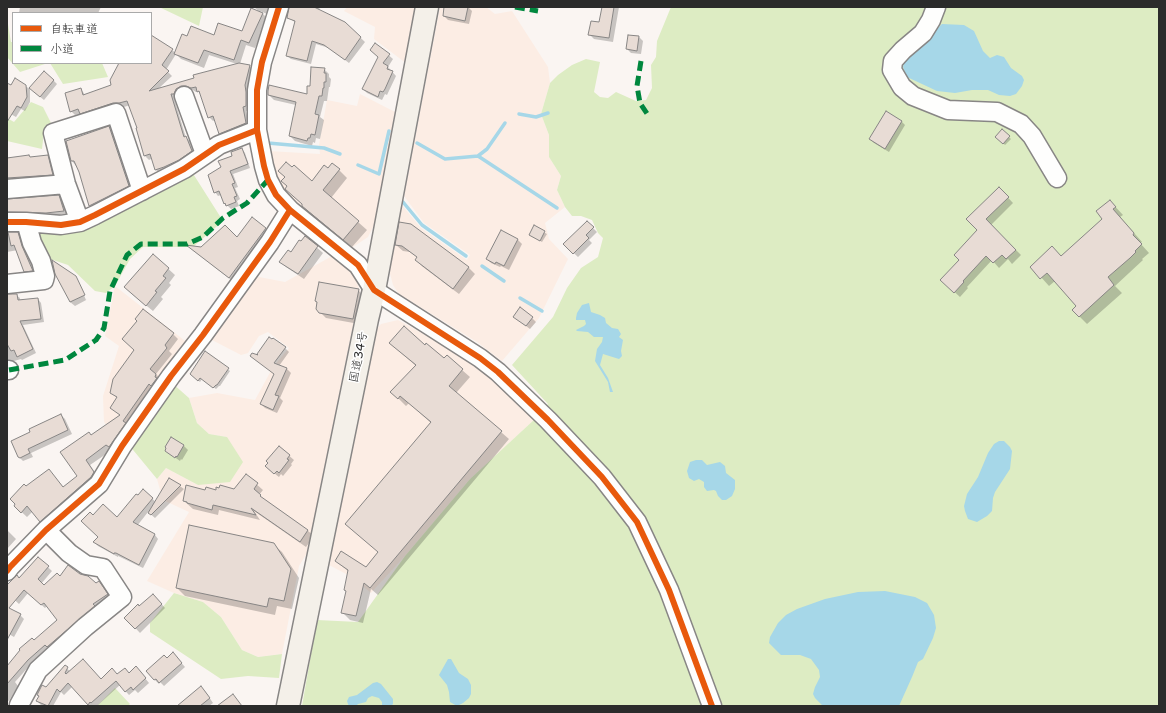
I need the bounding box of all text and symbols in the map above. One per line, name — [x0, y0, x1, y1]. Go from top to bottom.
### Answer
legend — [12, 12, 152, 64]
text: 自転車道 — [50, 21, 98, 37]
text: 小道 — [50, 41, 74, 57]
street label: 国道34号 — [347, 330, 371, 384]

